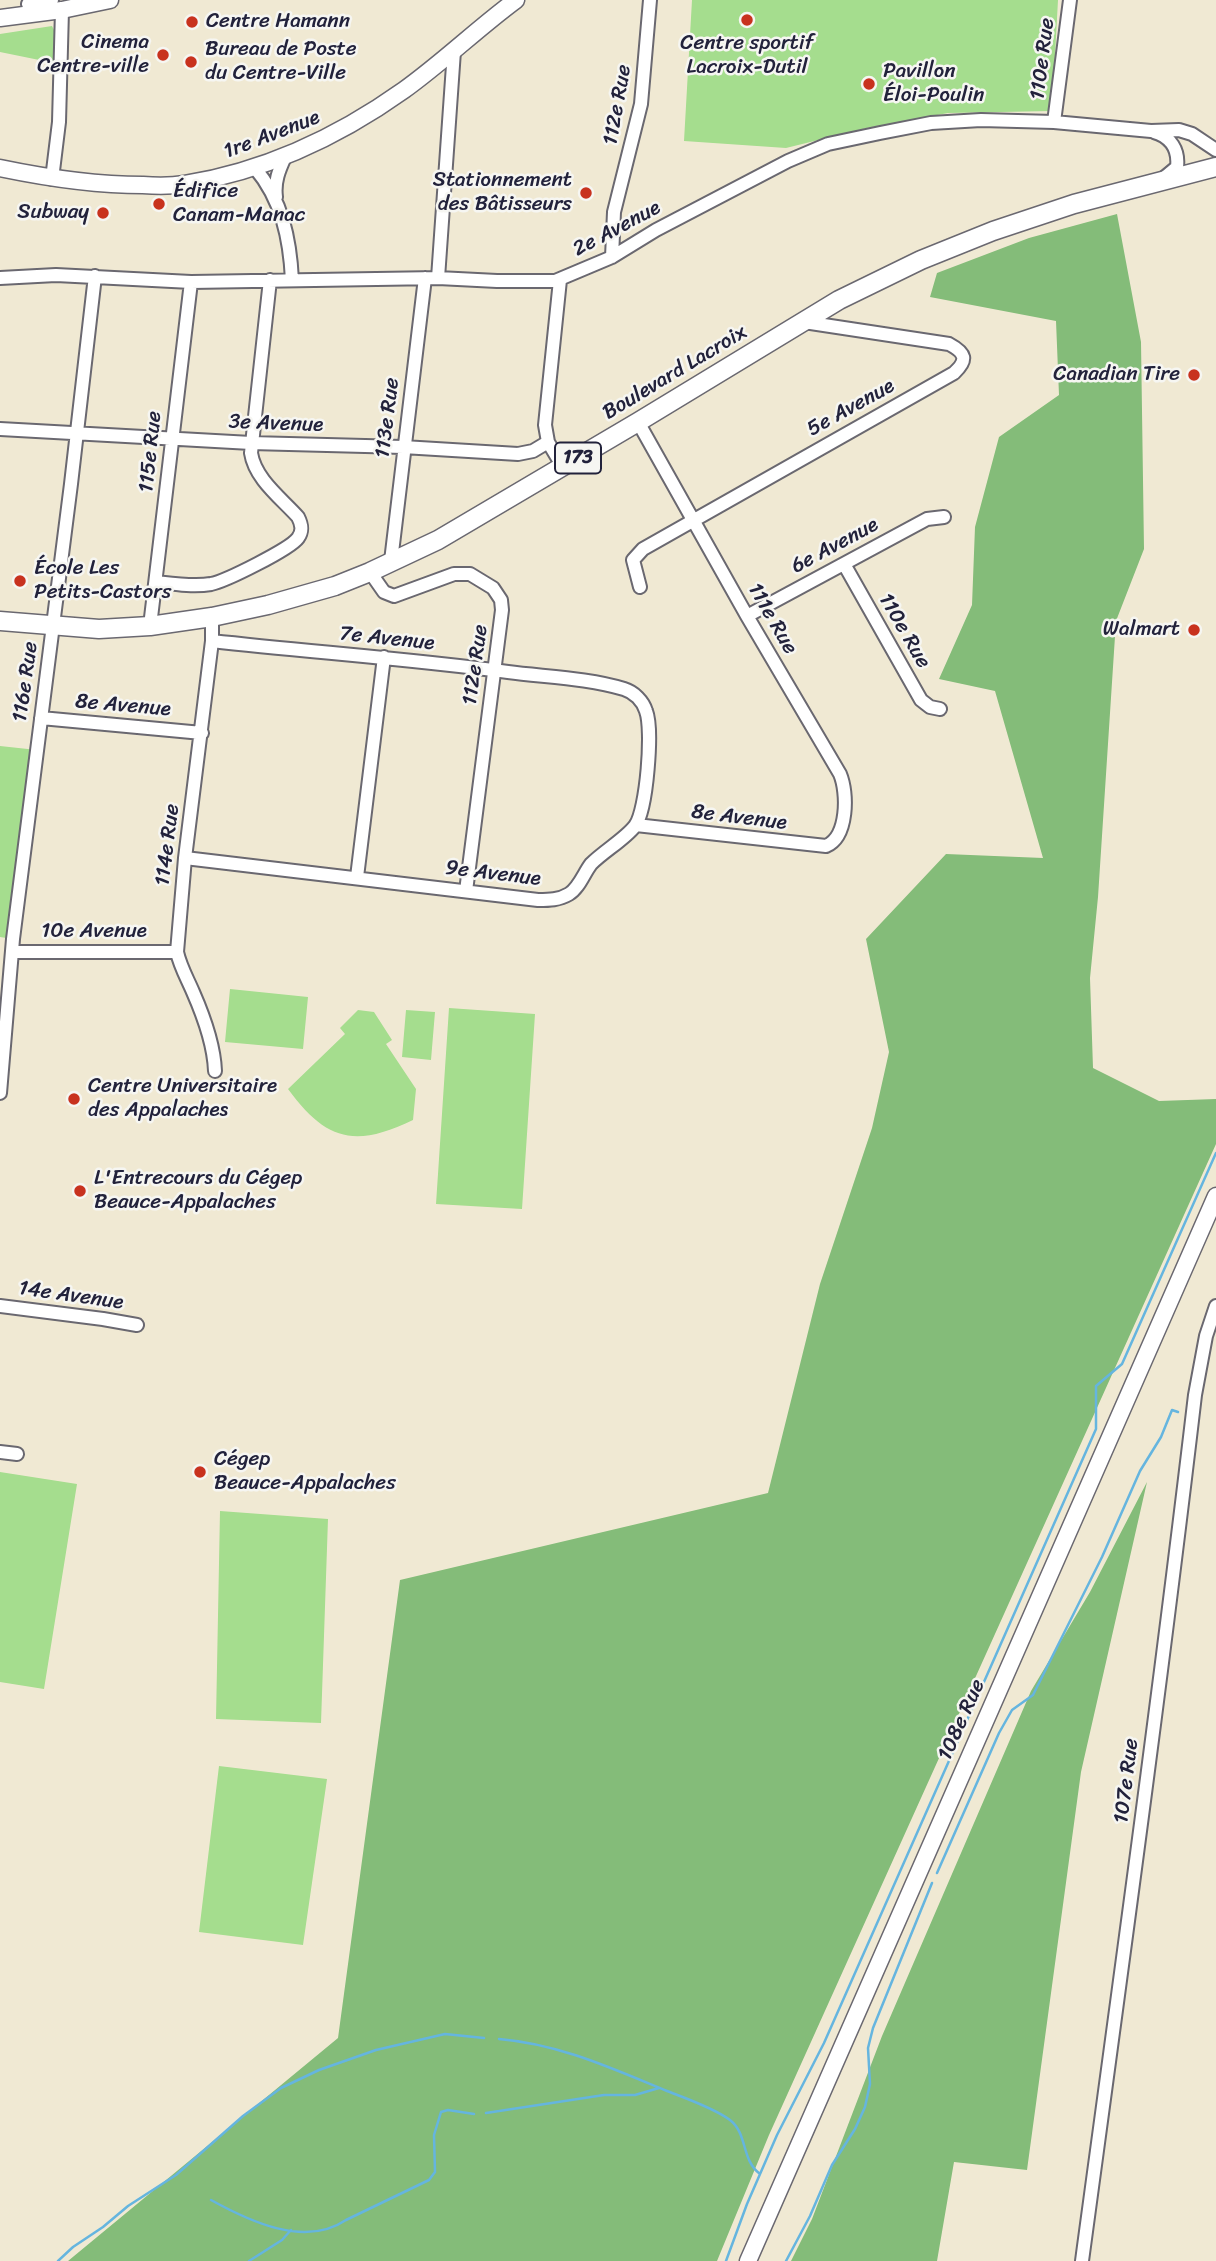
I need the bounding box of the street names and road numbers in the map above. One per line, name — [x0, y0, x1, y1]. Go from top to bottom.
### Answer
street label: 110e Rue — [1025, 17, 1061, 101]
street label: 112e Rue — [599, 63, 637, 147]
street label: 1re Avenue — [220, 105, 324, 165]
street label: 2e Avenue — [569, 195, 665, 263]
street label: Boulevard Lacroix — [599, 320, 751, 426]
street label: 5e Avenue — [803, 374, 899, 442]
street label: 113e Rue — [371, 376, 405, 460]
street label: 115e Rue — [134, 410, 168, 494]
street label: 3e Avenue — [228, 410, 324, 438]
road number: 173 — [555, 442, 601, 474]
street label: 6e Avenue — [787, 513, 883, 579]
street label: 111e Rue — [742, 579, 802, 659]
street label: 110e Rue — [873, 589, 935, 673]
street label: 7e Avenue — [338, 621, 436, 657]
street label: 112e Rue — [458, 623, 494, 707]
street label: 116e Rue — [8, 640, 44, 724]
street label: 8e Avenue — [74, 689, 172, 723]
street label: 8e Avenue — [690, 800, 788, 836]
street label: 114e Rue — [150, 803, 186, 887]
street label: 9e Avenue — [444, 856, 542, 892]
street label: 10e Avenue — [41, 919, 147, 945]
street label: 14e Avenue — [17, 1276, 125, 1316]
street label: 108e Rue — [933, 1676, 991, 1764]
street label: 107e Rue — [1109, 1737, 1145, 1825]

